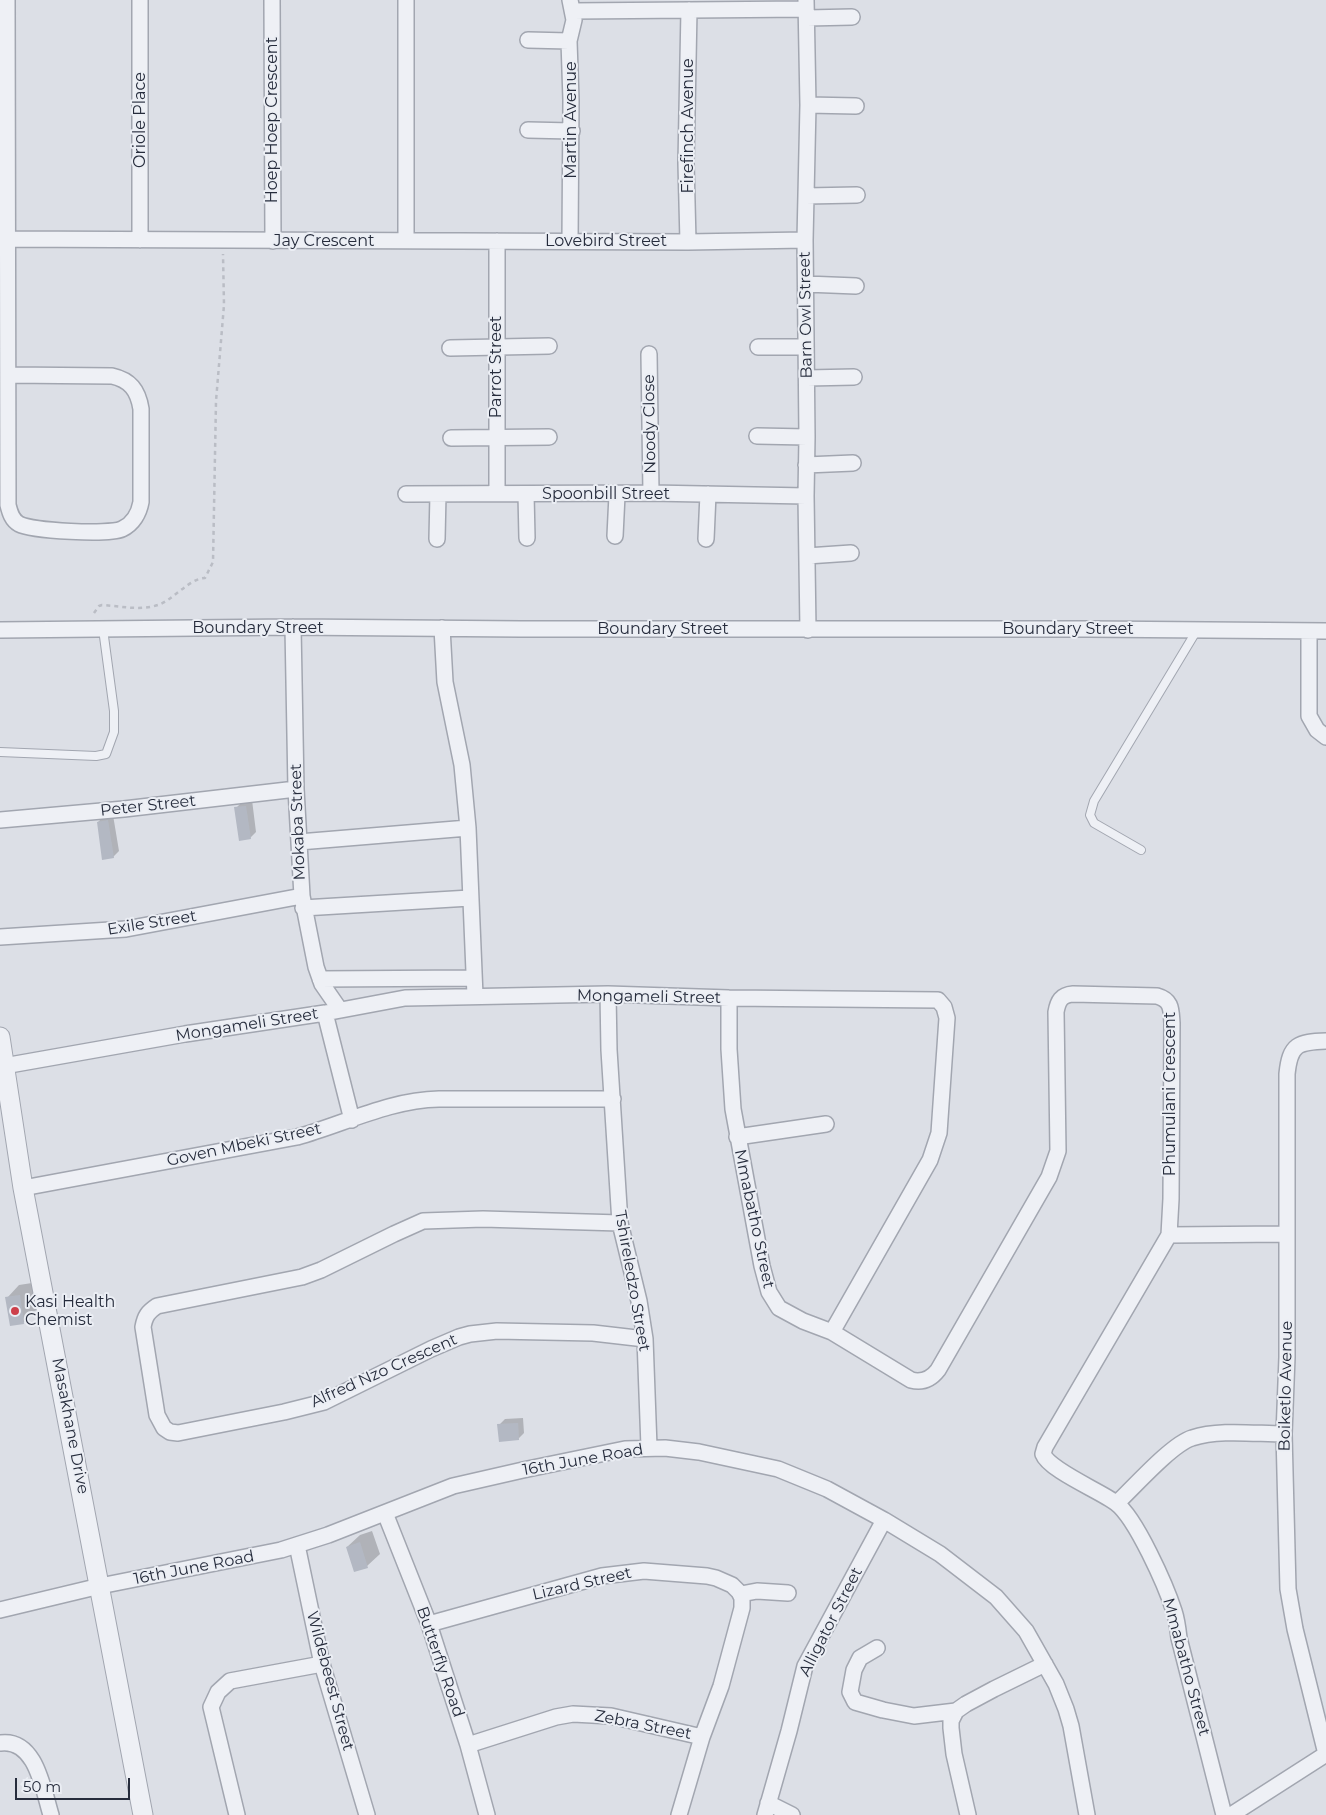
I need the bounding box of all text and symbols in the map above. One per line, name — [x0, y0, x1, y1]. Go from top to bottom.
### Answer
street label: Hoep Hoep Crescent — [262, 37, 282, 203]
street label: Firefinch Avenue — [678, 58, 698, 194]
street label: Martin Avenue — [561, 61, 581, 179]
street label: Oriole Place — [130, 72, 150, 168]
street label: Jay Crescent — [274, 231, 374, 251]
street label: Lovebird Street — [545, 231, 667, 251]
street label: Barn Owl Street — [795, 251, 817, 379]
street label: Parrot Street — [486, 316, 506, 418]
street label: Noody Close — [640, 374, 660, 474]
street label: Spoonbill Street — [542, 484, 670, 504]
street label: Boundary Street — [192, 618, 324, 638]
street label: Boundary Street — [597, 619, 729, 639]
street label: Boundary Street — [1002, 619, 1134, 639]
street label: Mokaba Street — [286, 763, 310, 881]
street label: Peter Street — [99, 791, 197, 821]
street label: Exile Street — [106, 906, 198, 940]
street label: Mongameli Street — [577, 986, 721, 1008]
street label: Mongameli Street — [174, 1004, 320, 1046]
street label: Phumulani Crescent — [1160, 1012, 1180, 1176]
street label: Goven Mbeki Street — [165, 1119, 323, 1171]
street label: Mmabatho Street — [730, 1148, 778, 1290]
street label: Tshireledzo Street — [610, 1209, 654, 1353]
place label: Kasi Health Chemist — [25, 1292, 115, 1330]
marker: Kasi Health Chemist — [9, 1305, 21, 1317]
street label: Boiketlo Avenue — [1275, 1320, 1297, 1452]
street label: Alfred Nzo Crescent — [308, 1330, 460, 1412]
street label: Masakhane Drive — [47, 1356, 93, 1496]
street label: 16th June Road — [521, 1440, 645, 1480]
street label: 16th June Road — [132, 1547, 256, 1589]
street label: Lizard Street — [531, 1563, 633, 1605]
street label: Alligator Street — [795, 1564, 867, 1680]
street label: Mmabatho Street — [1158, 1596, 1214, 1738]
street label: Butterfly Road — [412, 1604, 468, 1720]
street label: Wildebeest Street — [302, 1609, 358, 1753]
street label: Zebra Street — [593, 1706, 693, 1744]
scale bar — [18, 1768, 132, 1800]
text: 50 m — [23, 1777, 61, 1796]

